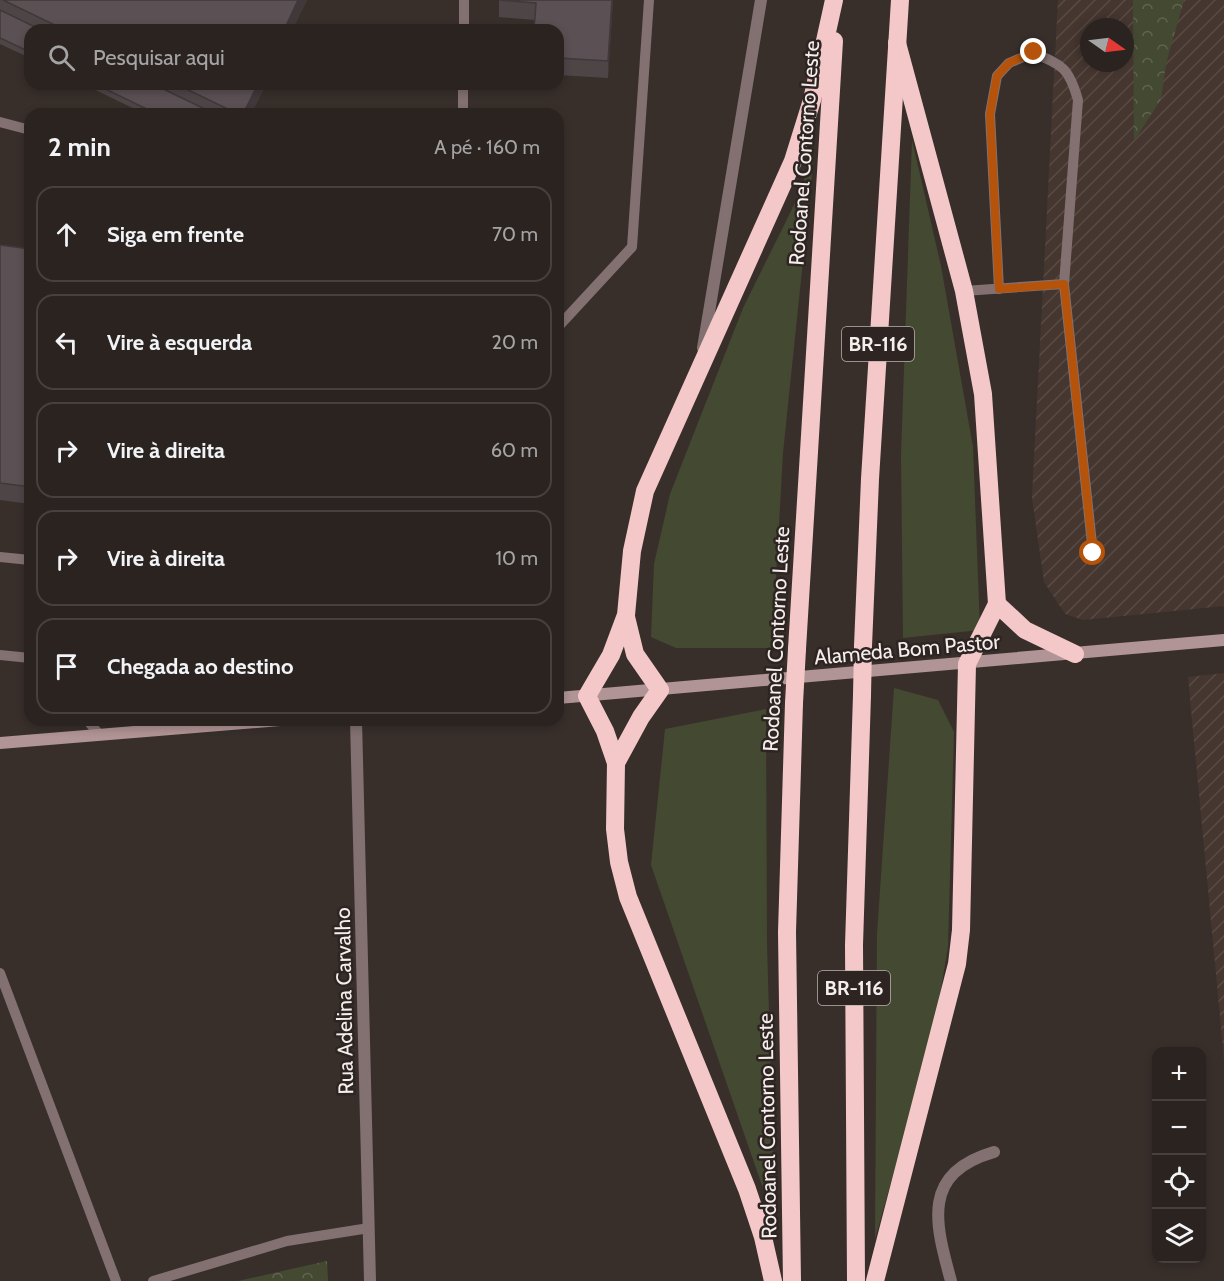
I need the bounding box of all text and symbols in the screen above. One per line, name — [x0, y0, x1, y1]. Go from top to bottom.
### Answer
north arrow — [1080, 18, 1134, 72]
search box — [24, 24, 564, 90]
route end — [1020, 38, 1046, 64]
street label: Rodoanel Contorno Leste — [784, 39, 824, 266]
icon: search — [45, 41, 78, 74]
text: Pesquisar aqui — [93, 44, 225, 71]
text: 2 min — [48, 131, 111, 163]
text: A pé · 160 m — [434, 135, 540, 159]
icon: ahead — [50, 218, 83, 251]
text: Siga em frente — [107, 221, 244, 248]
text: 70 m — [492, 222, 538, 246]
icon: left — [50, 326, 83, 359]
road number: BR-116 — [842, 327, 914, 361]
text: Vire à esquerda — [107, 329, 252, 356]
text: 20 m — [492, 330, 538, 354]
icon: right — [50, 434, 83, 467]
text: Vire à direita — [107, 437, 225, 464]
text: 60 m — [491, 438, 538, 462]
street label: Rodoanel Contorno Leste — [758, 525, 794, 752]
route start — [1079, 539, 1105, 565]
icon: right — [50, 542, 83, 575]
text: Vire à direita — [107, 545, 225, 572]
text: 10 m — [495, 546, 538, 570]
street label: Alameda Bom Pastor — [813, 628, 1001, 670]
icon: arrive — [50, 650, 83, 683]
text: Chegada ao destino — [107, 653, 293, 680]
street label: Rua Adelina Carvalho — [330, 907, 358, 1095]
road number: BR-116 — [818, 971, 890, 1005]
street label: Rodoanel Contorno Leste — [753, 1013, 781, 1239]
map controls — [1152, 1047, 1206, 1263]
button: + — [1152, 1047, 1206, 1101]
button: − — [1152, 1101, 1206, 1155]
button: locate — [1152, 1155, 1206, 1209]
button: layers — [1152, 1209, 1206, 1263]

